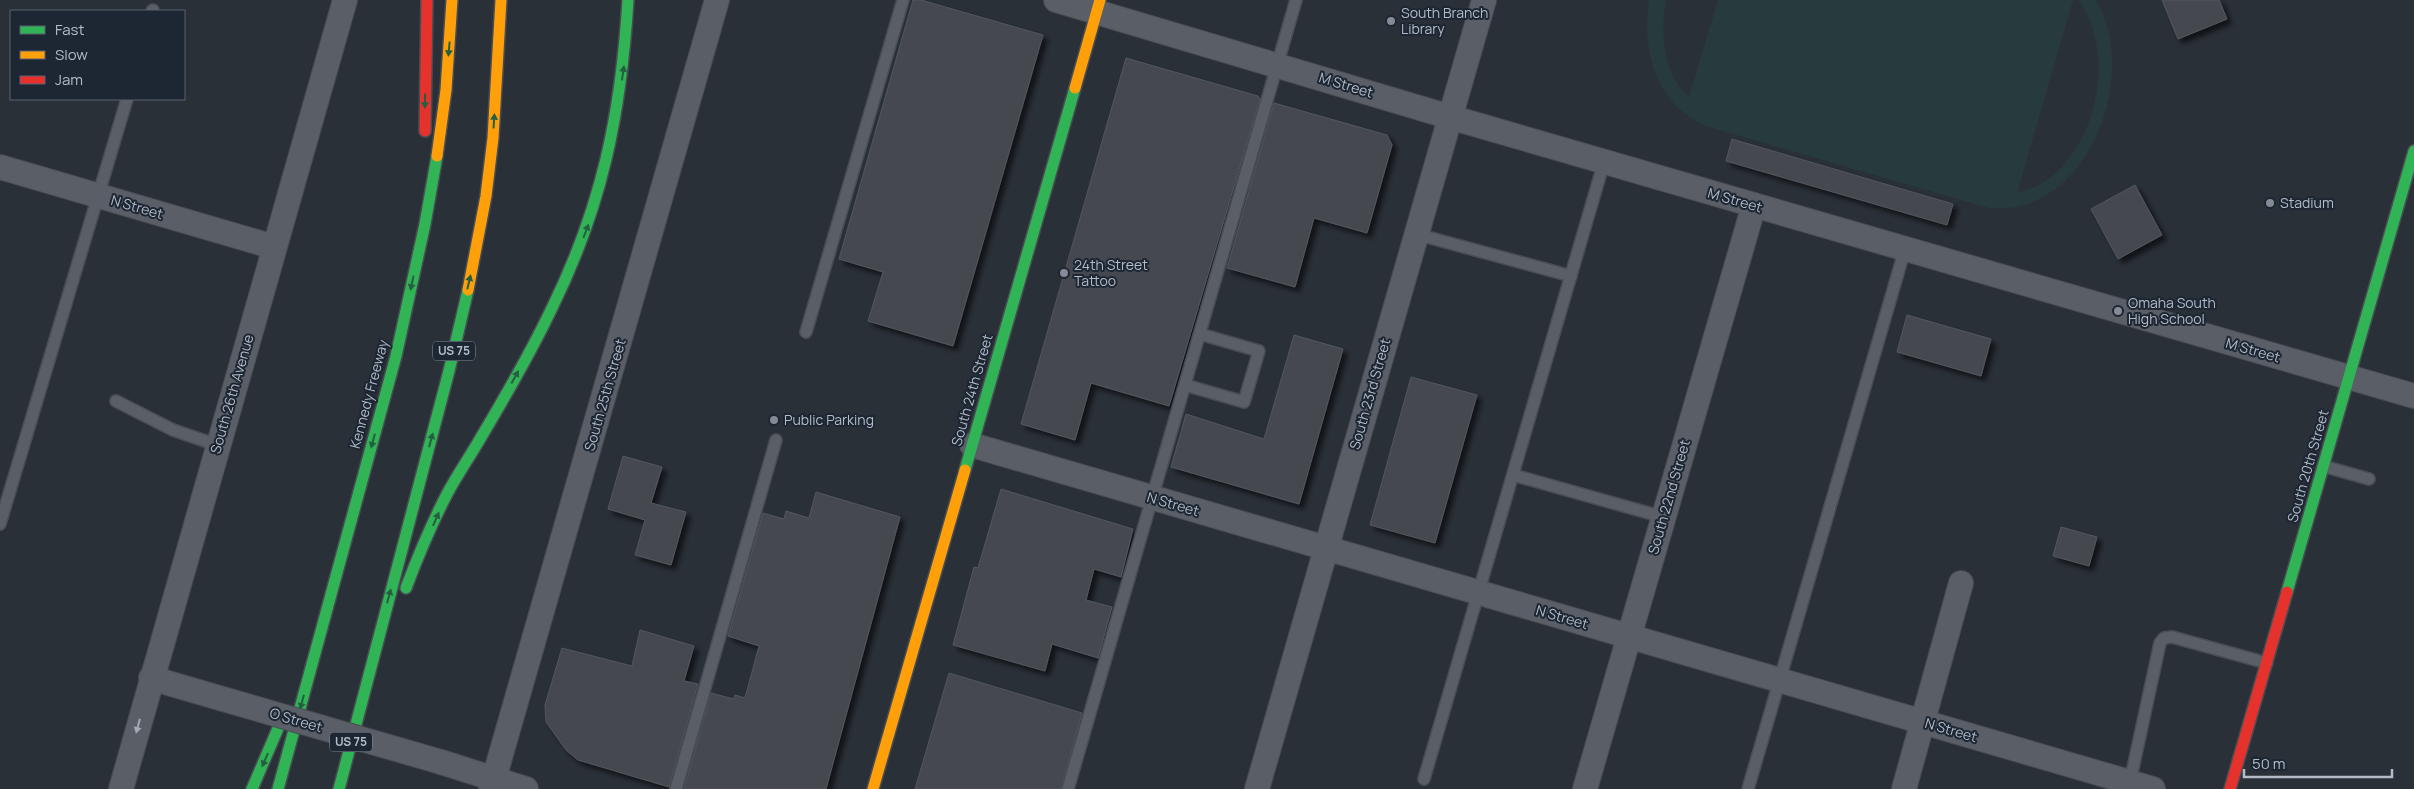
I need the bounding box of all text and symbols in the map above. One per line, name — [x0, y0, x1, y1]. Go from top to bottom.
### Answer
place label: South Branch Library — [1401, 3, 1488, 38]
legend — [10, 10, 185, 100]
marker: South Branch Library — [1385, 15, 1397, 27]
text: Fast — [55, 19, 84, 40]
one-way arrow — [445, 41, 453, 57]
text: Slow — [55, 44, 88, 65]
one-way arrow — [619, 65, 627, 81]
street label: M Street — [1317, 67, 1376, 102]
text: Jam — [55, 69, 83, 90]
one-way arrow — [421, 93, 429, 109]
one-way arrow — [490, 113, 498, 129]
street label: M Street — [1706, 183, 1765, 216]
street label: N Street — [109, 190, 166, 223]
place label: Stadium — [2280, 193, 2334, 212]
marker: Stadium — [2264, 197, 2276, 209]
one-way arrow — [582, 224, 590, 238]
place label: 24th Street Tattoo — [1074, 255, 1148, 290]
marker: 24th Street Tattoo — [1058, 267, 1070, 279]
one-way arrow — [465, 274, 473, 289]
one-way arrow — [408, 276, 416, 292]
place label: Omaha South High School — [2128, 293, 2216, 328]
marker: Omaha South High School — [2112, 305, 2124, 317]
street label: South 24th Street — [946, 331, 997, 448]
street label: South 26th Avenue — [205, 332, 258, 456]
street label: M Street — [2224, 333, 2283, 366]
street label: South 25th Street — [579, 336, 630, 453]
street label: South 23rd Street — [1345, 336, 1395, 452]
street label: Kennedy Freeway — [345, 337, 392, 450]
road number: US 75 — [433, 342, 475, 361]
one-way arrow — [511, 370, 519, 385]
street label: South 20th Street — [2282, 407, 2333, 524]
place label: Public Parking — [784, 410, 874, 429]
marker: Public Parking — [768, 414, 780, 426]
one-way arrow — [427, 432, 435, 447]
one-way arrow — [368, 433, 376, 448]
street label: South 22nd Street — [1643, 437, 1694, 556]
street label: N Street — [1145, 487, 1202, 520]
one-way arrow — [432, 512, 440, 526]
one-way arrow — [385, 589, 393, 604]
street label: N Street — [1534, 600, 1591, 633]
one-way arrow — [297, 695, 305, 710]
street label: O Street — [268, 703, 325, 736]
street label: N Street — [1923, 713, 1980, 746]
one-way arrow — [134, 718, 142, 733]
road number: US 75 — [330, 732, 372, 752]
scale bar — [2244, 746, 2392, 778]
one-way arrow — [260, 753, 268, 767]
text: 50 m — [2252, 753, 2286, 774]

